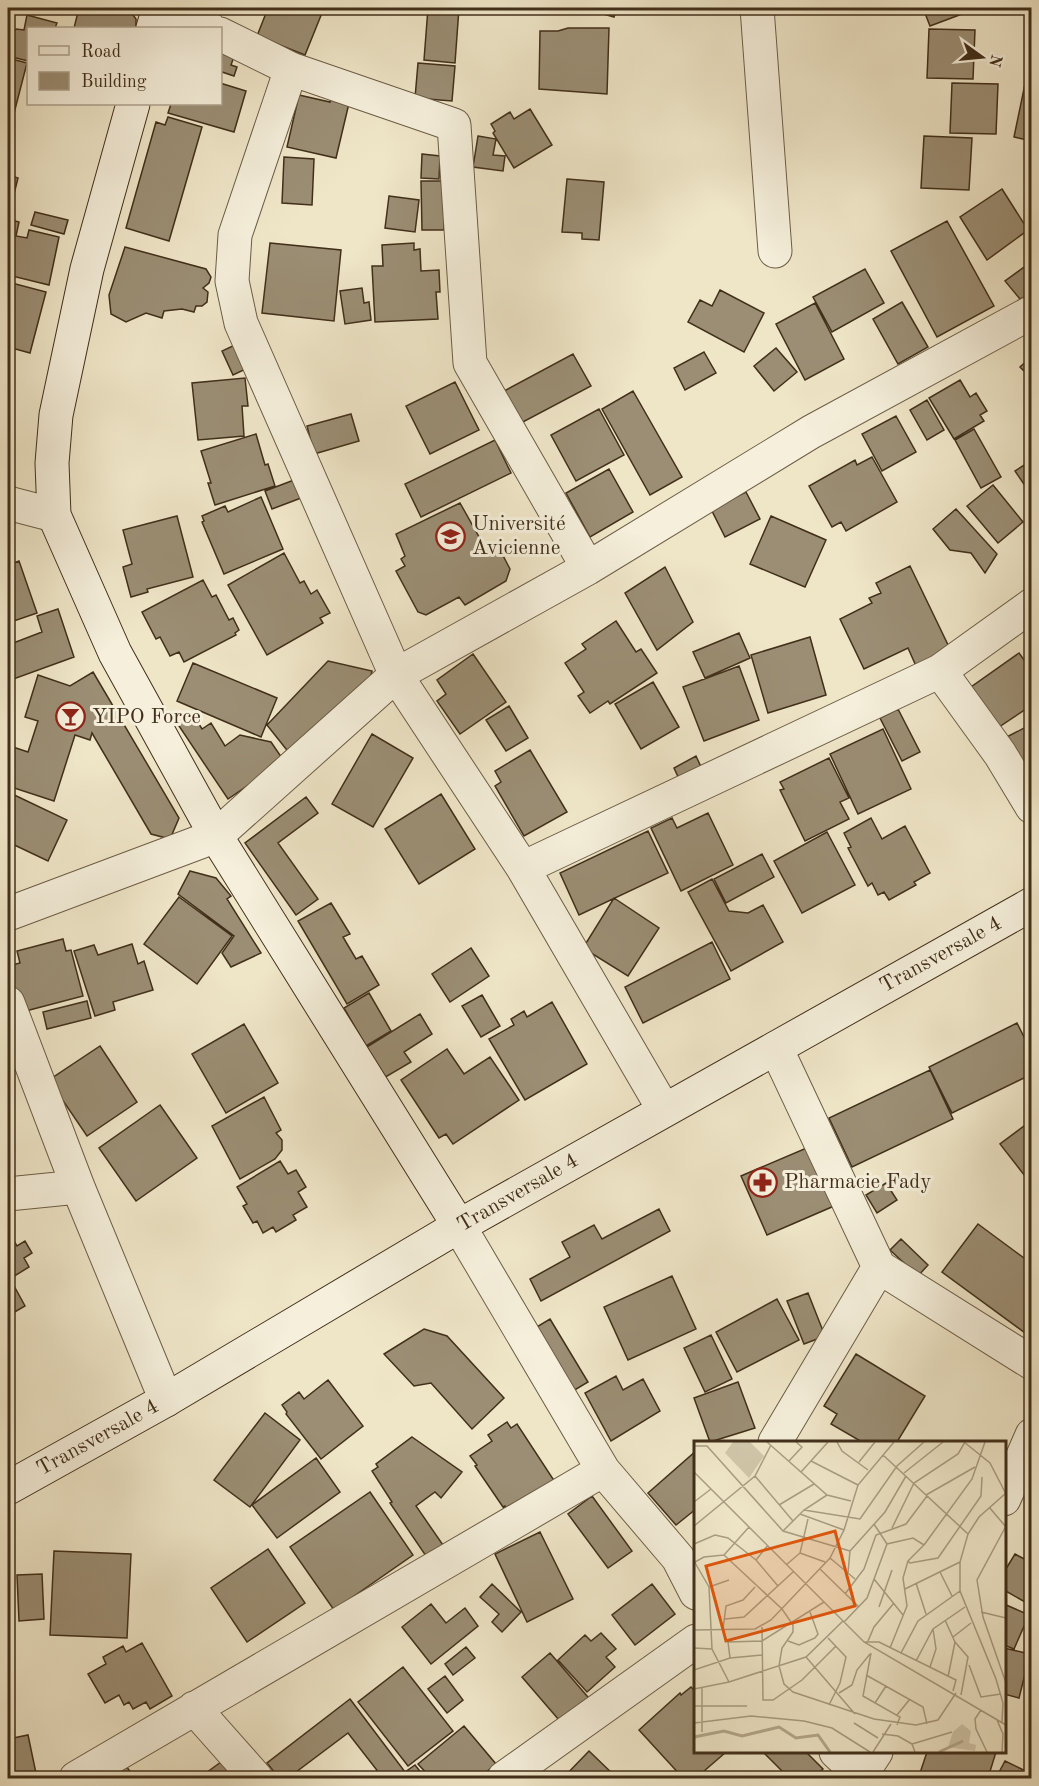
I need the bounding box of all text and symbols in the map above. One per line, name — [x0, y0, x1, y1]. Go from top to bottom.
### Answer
legend — [27, 27, 222, 105]
north arrow — [952, 27, 1012, 87]
text: Road — [81, 43, 121, 61]
text: N — [985, 52, 1004, 69]
text: Building — [81, 73, 147, 91]
place label: Université Avicienne — [472, 514, 566, 559]
school or university icon: Université Avicienne — [435, 520, 467, 552]
bar icon: YIPO Force — [55, 701, 87, 733]
place label: YIPO Force — [92, 707, 201, 728]
street label: Transversale 4 — [877, 913, 1005, 997]
street label: Transversale 4 — [454, 1150, 582, 1236]
pharmacy icon: Pharmacie Fady — [747, 1166, 779, 1198]
place label: Pharmacie Fady — [784, 1172, 931, 1193]
street label: Transversale 4 — [34, 1396, 162, 1480]
inset map — [694, 1441, 1006, 1753]

